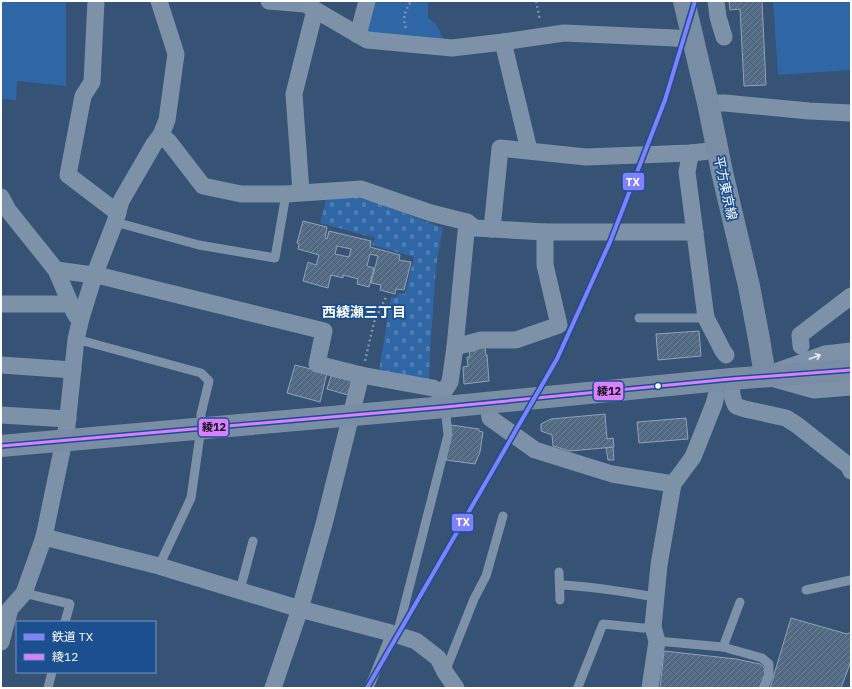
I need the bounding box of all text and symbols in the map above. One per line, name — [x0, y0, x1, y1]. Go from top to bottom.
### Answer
street label: 平方東京線 — [710, 155, 741, 222]
line badge: TX — [622, 172, 645, 191]
text: TX — [626, 175, 641, 189]
district label: 西綾瀬三丁目 — [322, 303, 406, 321]
one-way arrow — [808, 353, 820, 361]
line badge: 綾12 — [593, 381, 624, 401]
unlabelled marker — [653, 381, 663, 391]
text: 綾12 — [597, 384, 621, 398]
line badge: 綾12 — [198, 418, 229, 437]
text: 綾12 — [202, 420, 226, 434]
line badge: TX — [451, 513, 474, 532]
text: TX — [456, 515, 471, 529]
legend — [16, 621, 156, 673]
text: 鉄道 TX — [52, 629, 94, 644]
text: 綾12 — [52, 649, 78, 664]

